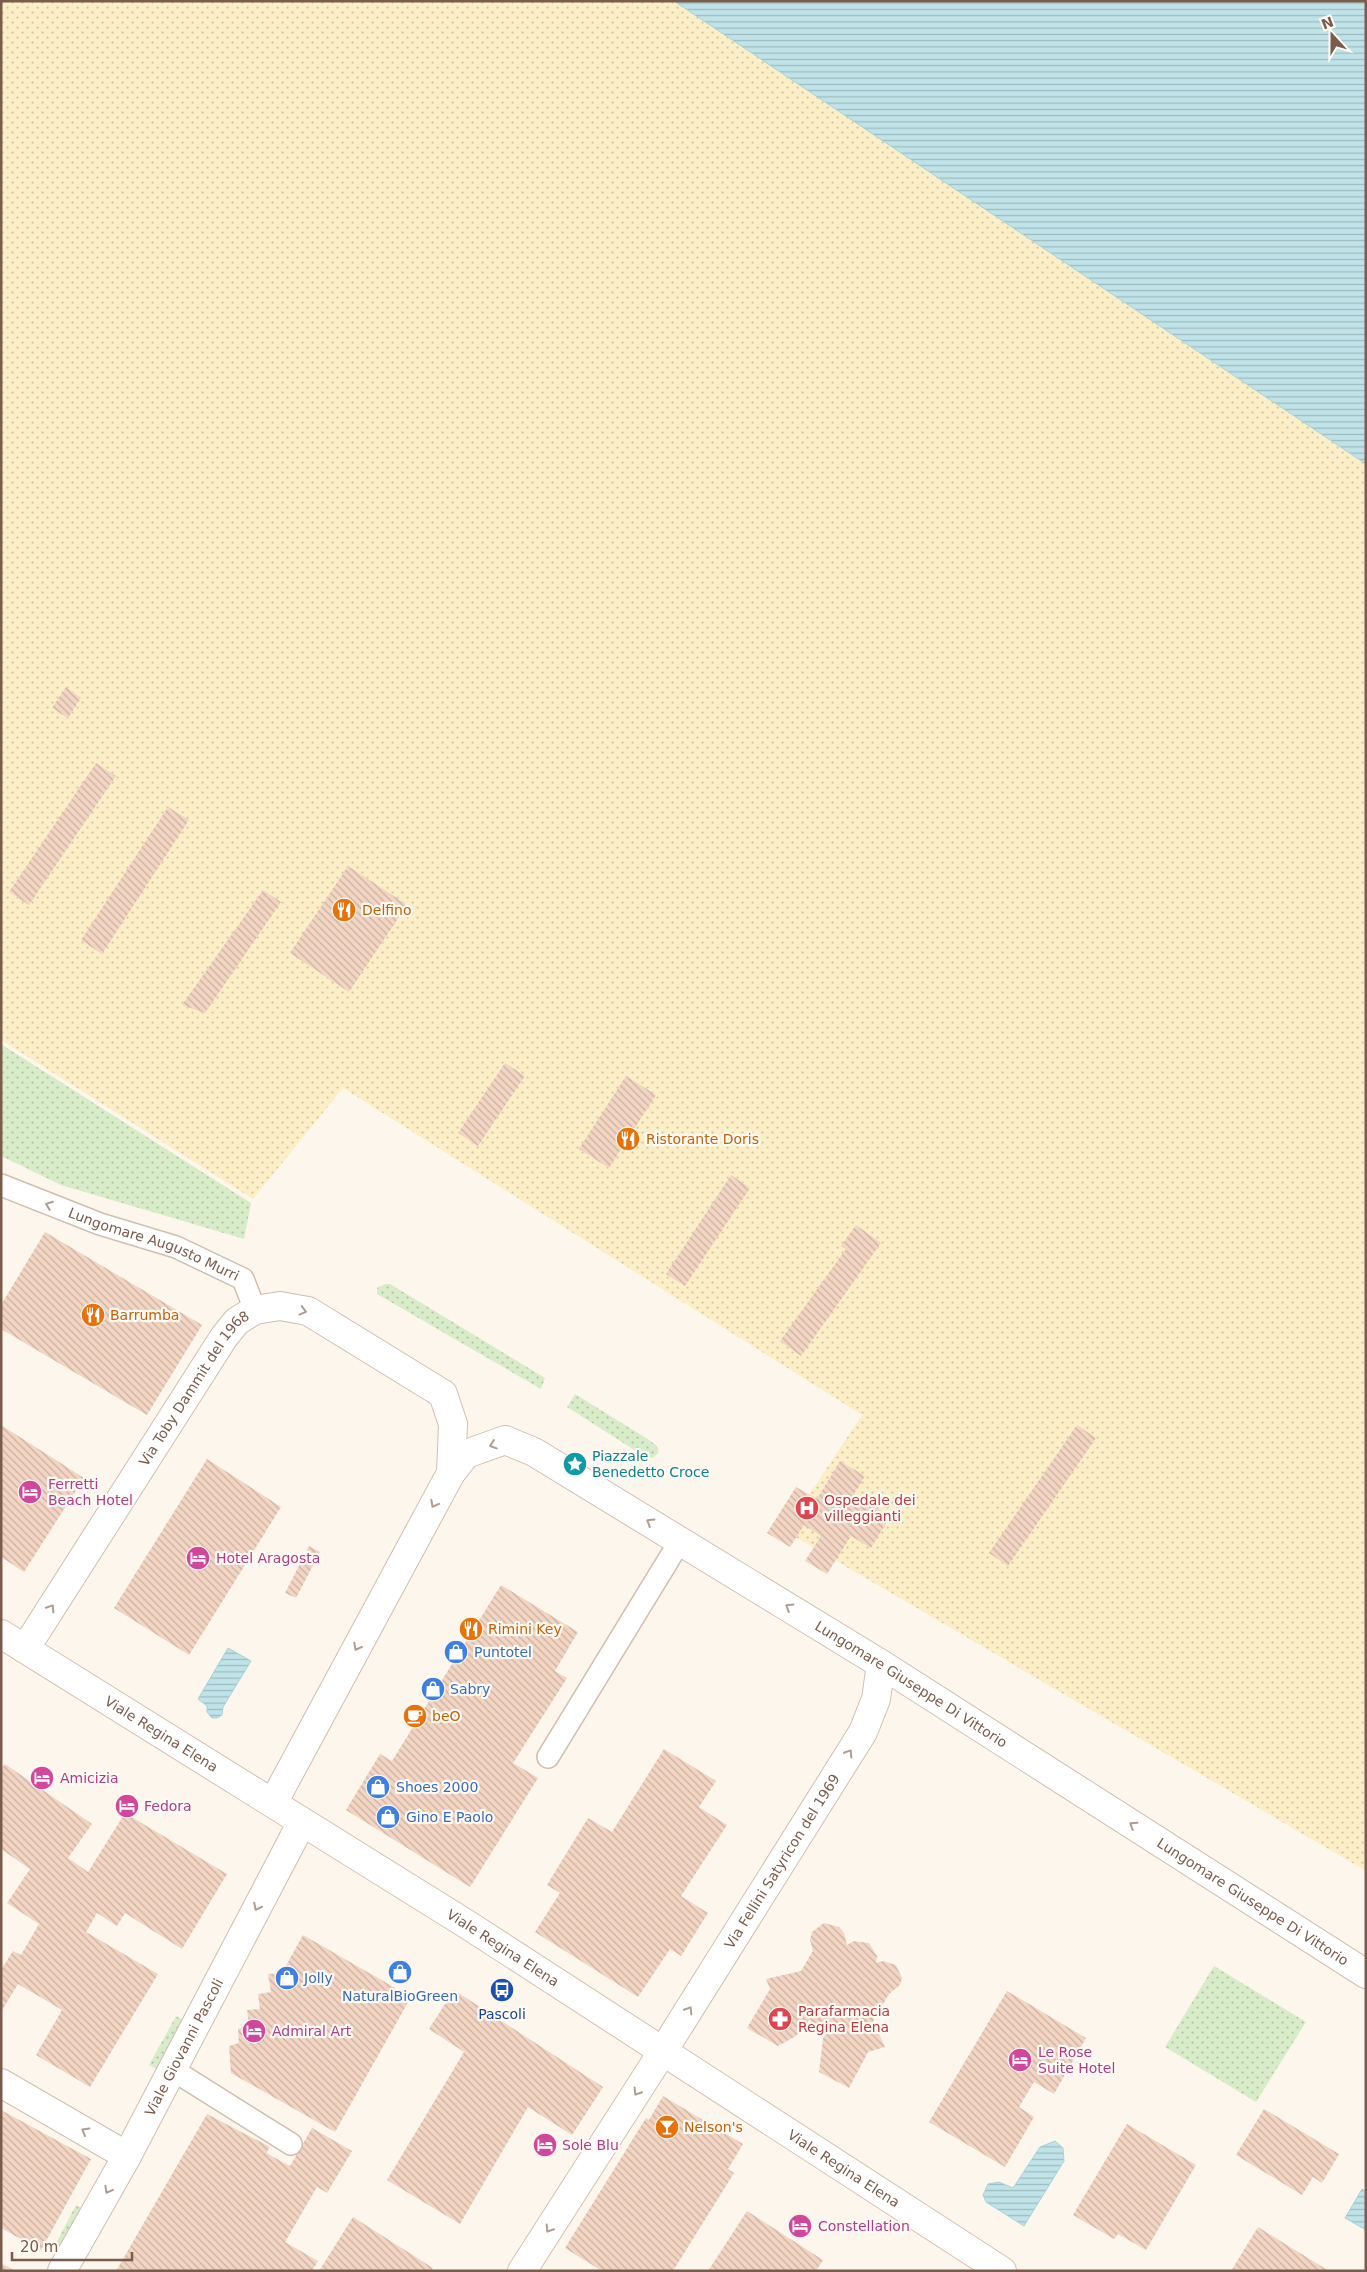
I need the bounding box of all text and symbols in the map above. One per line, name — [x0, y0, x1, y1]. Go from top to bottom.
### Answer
north arrow — [1307, 10, 1357, 60]
text: N — [1319, 13, 1336, 32]
restaurant icon: Delfino — [331, 897, 357, 923]
place label: Delfino — [362, 902, 412, 918]
restaurant icon: Ristorante Doris — [615, 1126, 641, 1152]
place label: Ristorante Doris — [646, 1131, 759, 1147]
one-way arrow — [45, 1201, 54, 1211]
street label: Lungomare Augusto Murri — [66, 1204, 242, 1284]
restaurant icon: Barrumba — [80, 1302, 106, 1328]
one-way arrow — [299, 1305, 307, 1316]
place label: Barrumba — [110, 1307, 179, 1323]
street label: Via Toby Dammit del 1968 — [136, 1308, 252, 1469]
one-way arrow — [489, 1439, 498, 1449]
place label: Piazzale Benedetto Croce — [592, 1448, 709, 1480]
place icon: Piazzale Benedetto Croce — [562, 1451, 588, 1477]
place label: Ferretti Beach Hotel — [48, 1476, 133, 1508]
hotel icon: Ferretti Beach Hotel — [17, 1479, 43, 1505]
place label: Ospedale dei villeggianti — [824, 1492, 916, 1524]
hospital icon: Ospedale dei villeggianti — [794, 1495, 820, 1521]
one-way arrow — [430, 1498, 440, 1507]
one-way arrow — [647, 1519, 656, 1529]
hotel icon: Hotel Aragosta — [185, 1545, 211, 1571]
place label: Hotel Aragosta — [216, 1550, 320, 1566]
one-way arrow — [45, 1604, 54, 1613]
one-way arrow — [785, 1604, 794, 1614]
restaurant icon: Rimini Key — [458, 1616, 484, 1642]
street label: Lungomare Giuseppe Di Vittorio — [812, 1618, 1010, 1751]
place label: Rimini Key — [488, 1621, 562, 1637]
shop icon: Puntotel — [443, 1639, 469, 1665]
one-way arrow — [353, 1642, 363, 1651]
place label: Puntotel — [474, 1644, 532, 1660]
shop icon: Sabry — [420, 1676, 446, 1702]
place label: Sabry — [450, 1681, 490, 1697]
street label: Viale Regina Elena — [102, 1693, 221, 1775]
cafe icon: beO — [402, 1703, 428, 1729]
place label: beO — [432, 1708, 461, 1724]
one-way arrow — [843, 1750, 852, 1759]
hotel icon: Amicizia — [29, 1765, 55, 1791]
place label: Amicizia — [60, 1770, 119, 1786]
street label: Via Fellini Satyricon del 1969 — [721, 1771, 843, 1952]
shop icon: Shoes 2000 — [365, 1774, 391, 1800]
place label: Shoes 2000 — [396, 1779, 478, 1795]
hotel icon: Fedora — [114, 1793, 140, 1819]
place label: Fedora — [144, 1798, 192, 1814]
shop icon: Gino E Paolo — [375, 1804, 401, 1830]
place label: Gino E Paolo — [406, 1809, 493, 1825]
one-way arrow — [1129, 1822, 1138, 1832]
street label: Lungomare Giuseppe Di Vittorio — [1154, 1835, 1352, 1969]
one-way arrow — [253, 1902, 263, 1911]
street label: Viale Regina Elena — [444, 1906, 562, 1990]
shop icon: NaturalBioGreen — [387, 1959, 413, 1985]
shop icon: Jolly — [274, 1965, 300, 1991]
place label: Jolly — [303, 1970, 333, 1986]
street label: Viale Giovanni Pascoli — [141, 1976, 227, 2119]
bus stop icon: Pascoli — [489, 1977, 515, 2003]
place label: NaturalBioGreen — [342, 1988, 458, 2004]
place label: Parafarmacia Regina Elena — [798, 2003, 890, 2035]
place label: Pascoli — [478, 2006, 526, 2022]
one-way arrow — [682, 2006, 692, 2015]
pharmacy icon: Parafarmacia Regina Elena — [767, 2006, 793, 2032]
hotel icon: Admiral Art — [241, 2018, 267, 2044]
place label: Admiral Art — [272, 2023, 352, 2039]
place label: Le Rose Suite Hotel — [1038, 2044, 1115, 2076]
hotel icon: Le Rose Suite Hotel — [1007, 2047, 1033, 2073]
one-way arrow — [634, 2087, 644, 2096]
bar icon: Nelson's — [654, 2114, 680, 2140]
place label: Nelson's — [684, 2119, 743, 2135]
street label: Viale Regina Elena — [785, 2126, 903, 2211]
one-way arrow — [82, 2128, 91, 2138]
hotel icon: Sole Blu — [532, 2132, 558, 2158]
place label: Sole Blu — [562, 2137, 619, 2153]
one-way arrow — [104, 2185, 114, 2194]
hotel icon: Constellation — [787, 2213, 813, 2239]
place label: Constellation — [818, 2218, 910, 2234]
one-way arrow — [546, 2223, 555, 2233]
scale bar — [12, 2230, 132, 2262]
text: 20 m — [20, 2238, 58, 2256]

